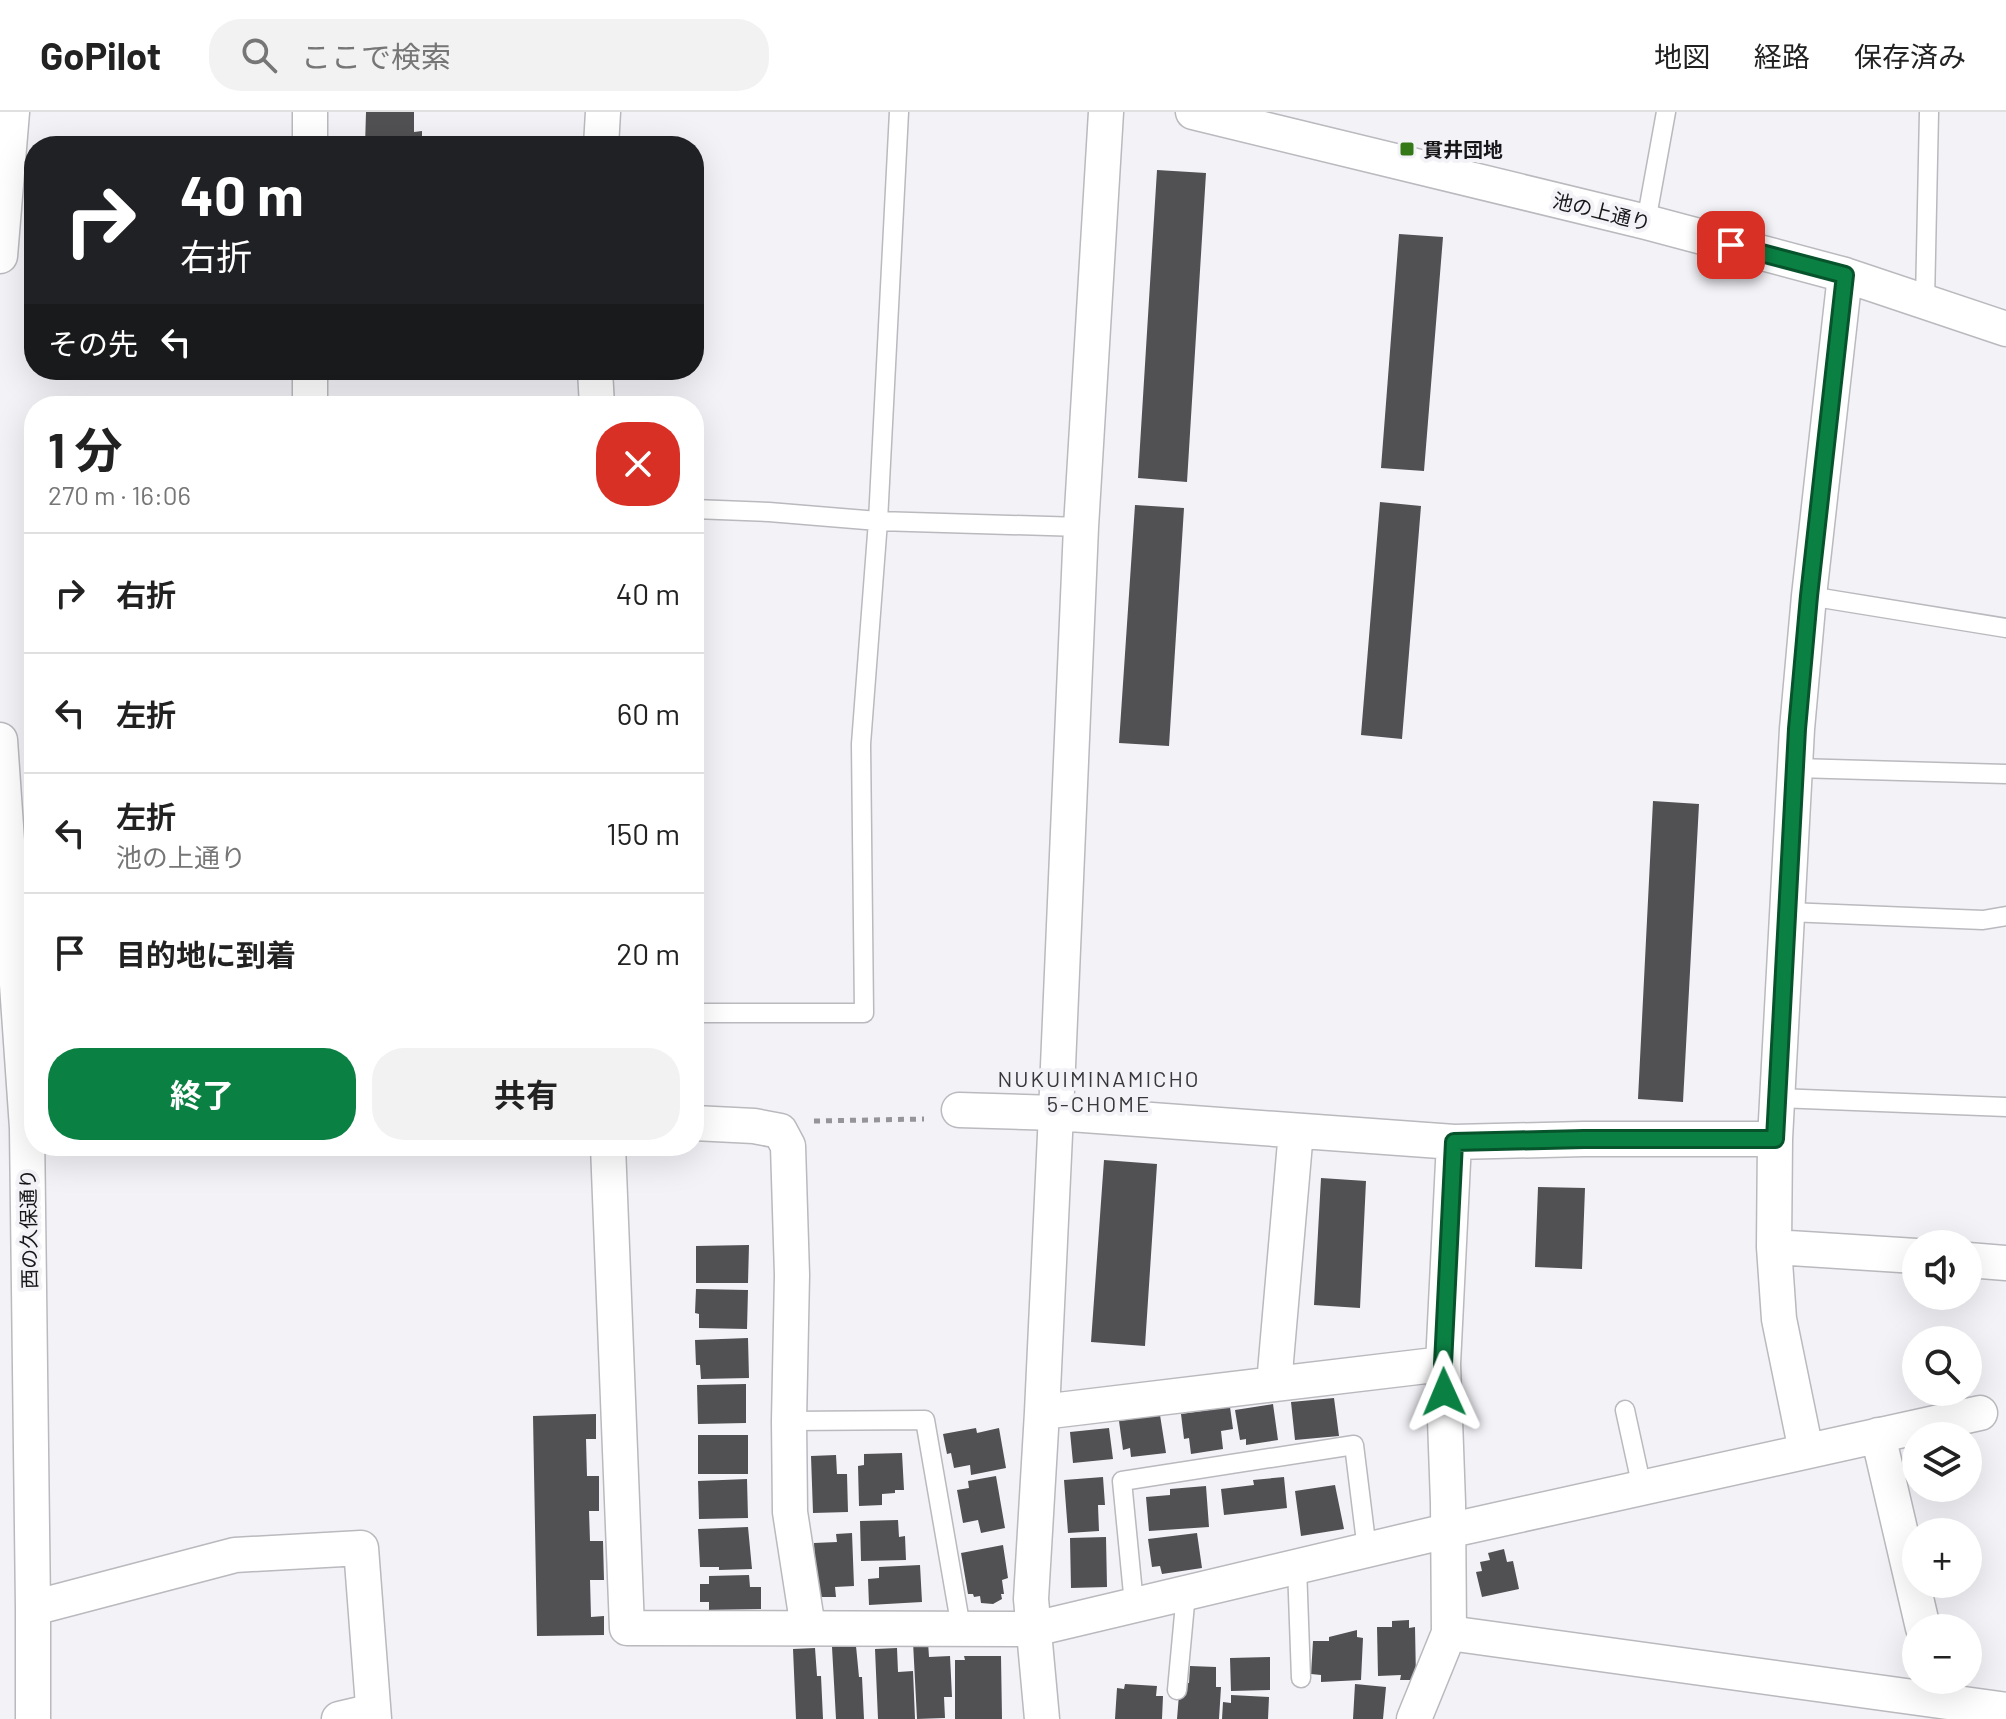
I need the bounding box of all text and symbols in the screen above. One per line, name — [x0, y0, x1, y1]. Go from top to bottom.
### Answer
search box — [209, 19, 769, 91]
text: GoPilot — [40, 32, 161, 78]
icon: search — [237, 33, 281, 77]
text: ここで検索 — [301, 38, 451, 74]
text: 地図 — [1654, 39, 1710, 73]
text: 経路 — [1754, 39, 1810, 73]
text: 保存済み — [1854, 39, 1966, 73]
place label: 貫井団地 — [1423, 137, 1503, 161]
marker: 貫井団地 — [1398, 140, 1416, 158]
text: 40 m — [180, 160, 304, 227]
icon: right — [48, 168, 152, 272]
street label: 池の上通り — [1551, 187, 1653, 235]
pin — [1697, 211, 1765, 279]
icon: arrive — [1709, 223, 1753, 267]
text: 右折 — [180, 234, 252, 277]
icon: left — [154, 320, 198, 364]
text: その先 — [48, 325, 138, 361]
text: 1 分 — [48, 420, 123, 478]
button: close — [596, 422, 680, 506]
text: 270 m · 16:06 — [48, 479, 191, 510]
icon: right — [48, 571, 92, 615]
text: 40 m — [616, 575, 680, 611]
text: 右折 — [116, 576, 176, 612]
icon: left — [48, 691, 92, 735]
text: 60 m — [617, 695, 680, 731]
text: 左折 — [116, 696, 176, 732]
text: 左折 — [116, 798, 176, 834]
icon: left — [48, 811, 92, 855]
text: 150 m — [606, 815, 680, 851]
text: 池の上通り — [116, 841, 246, 872]
icon: arrive — [48, 931, 92, 975]
text: 20 m — [616, 935, 680, 971]
text: 目的地に到着 — [116, 936, 296, 972]
button: 終了 — [48, 1048, 356, 1140]
button: 共有 — [372, 1048, 680, 1140]
district label: NUKUIMINAMICHO 5-CHOME — [997, 1065, 1201, 1116]
street label: 西の久保通り — [15, 1169, 41, 1289]
map controls — [1902, 1230, 1982, 1694]
button: sound — [1902, 1230, 1982, 1310]
button: search — [1902, 1326, 1982, 1406]
position arrow — [1402, 1350, 1486, 1434]
button: layers — [1902, 1422, 1982, 1502]
button: + — [1902, 1518, 1982, 1598]
button: − — [1902, 1614, 1982, 1694]

